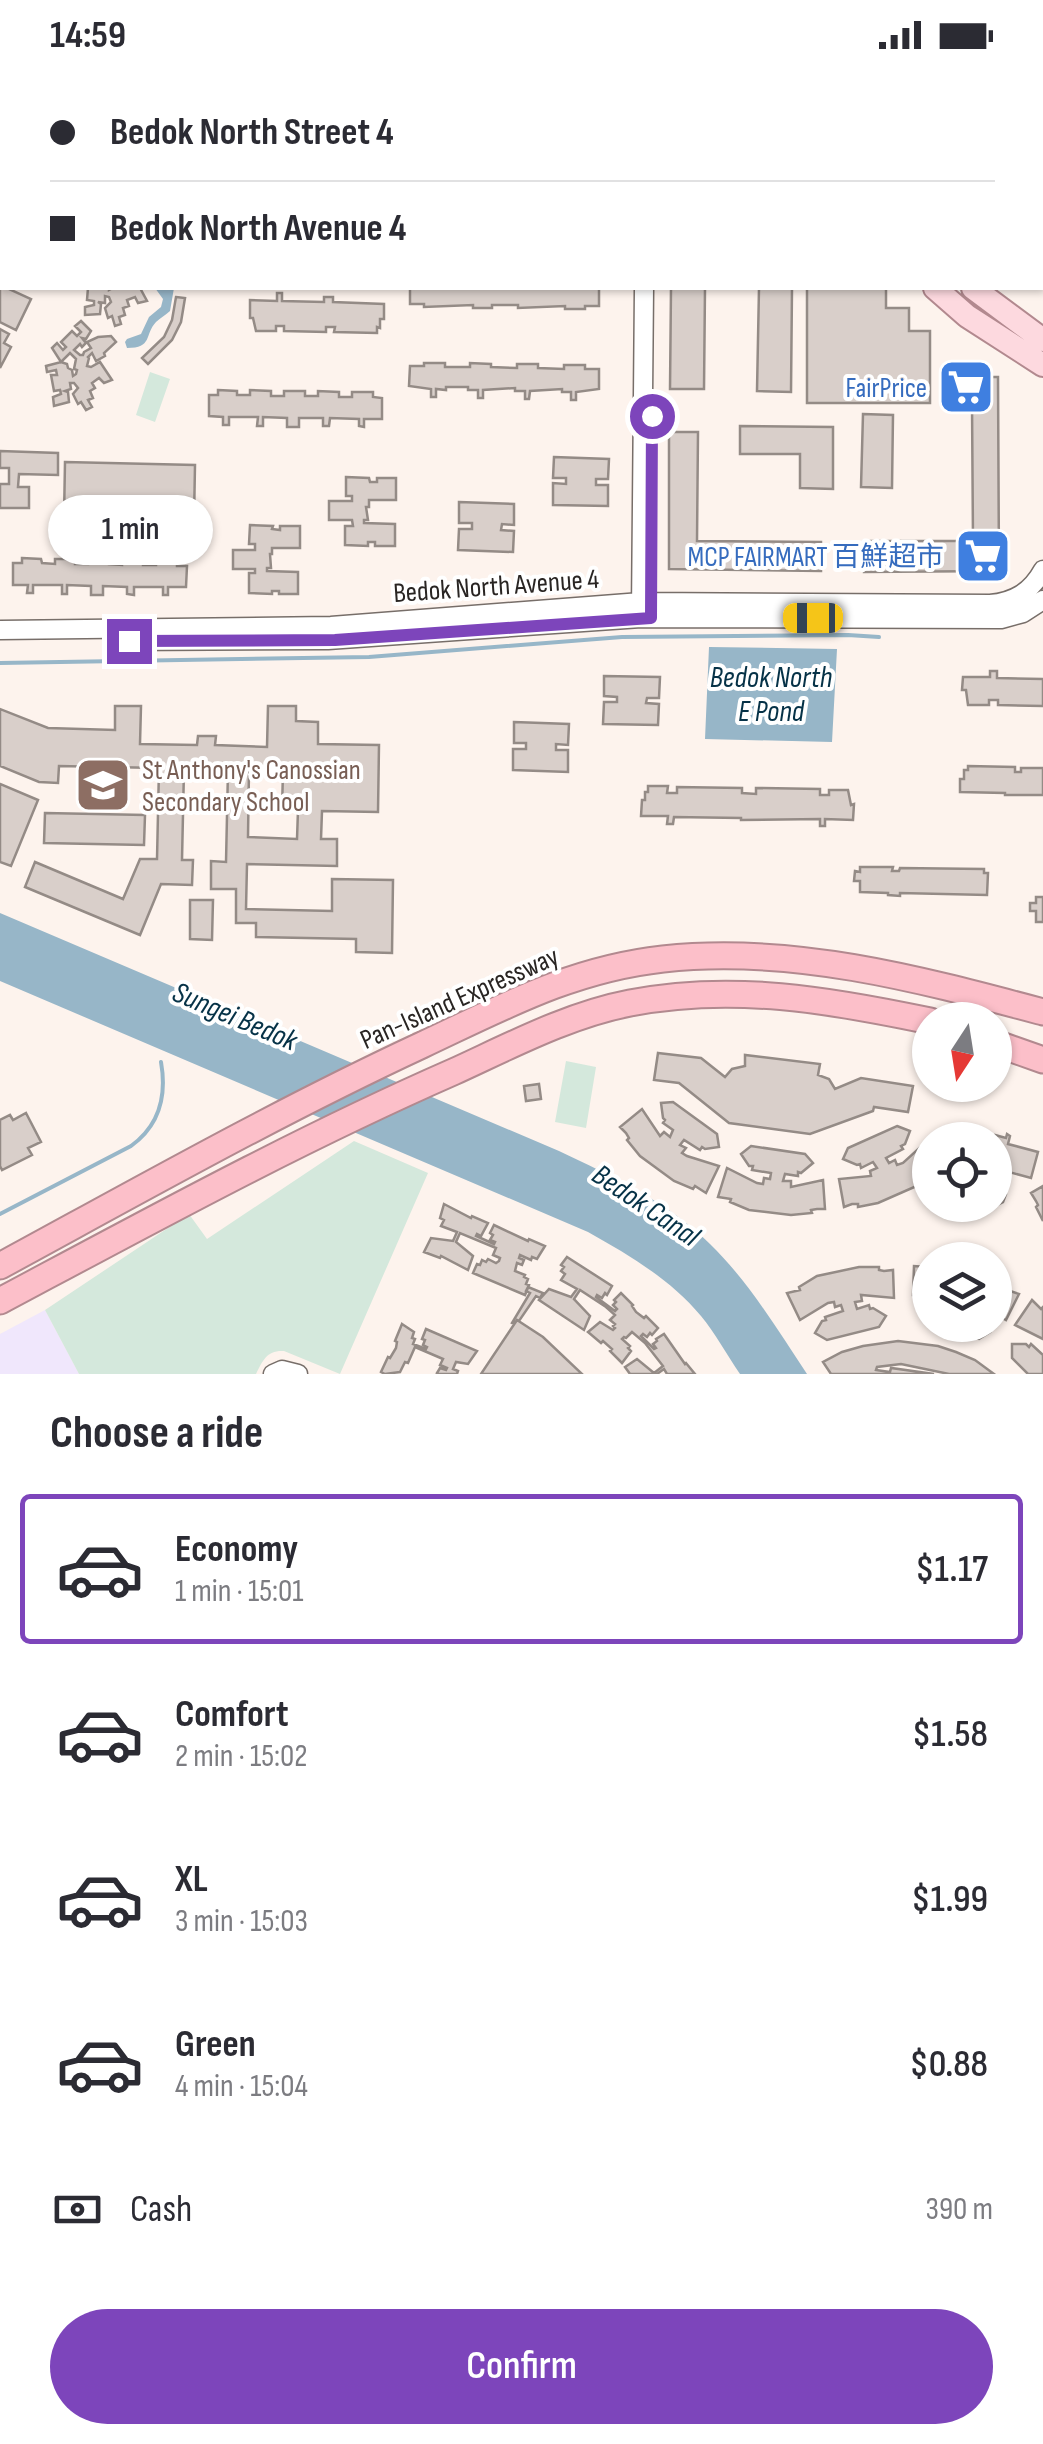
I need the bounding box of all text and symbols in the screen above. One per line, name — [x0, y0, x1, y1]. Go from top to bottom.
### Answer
text: 14:59 — [50, 13, 126, 58]
text: Bedok North Street 4 — [110, 110, 394, 155]
text: Bedok North Avenue 4 — [110, 206, 406, 251]
supermarket icon: FairPrice — [936, 357, 996, 417]
place label: FairPrice — [845, 372, 927, 405]
route start — [630, 394, 675, 439]
callout: 1 min — [46, 496, 212, 566]
text: 1 min — [101, 510, 160, 549]
supermarket icon: MCP FAIRMART 百鮮超市 — [953, 526, 1013, 586]
place label: MCP FAIRMART 百鮮超市 — [688, 541, 944, 574]
street label: Bedok North Avenue 4 — [392, 563, 600, 610]
car — [783, 603, 843, 633]
route end — [107, 619, 152, 664]
water label: Bedok North E Pond — [710, 660, 832, 730]
place label: St Anthony's Canossian Secondary School — [142, 754, 361, 819]
school or university icon: St Anthony's Canossian Secondary School — [73, 755, 133, 815]
street label: Pan-Island Expressway — [355, 940, 564, 1057]
water label: Sungei Bedok — [167, 975, 303, 1060]
north arrow — [912, 1002, 1012, 1102]
map controls — [912, 1002, 1012, 1342]
button: locate — [912, 1122, 1012, 1222]
water label: Bedok Canal — [585, 1157, 707, 1256]
button: layers — [912, 1242, 1012, 1342]
text: Choose a ride — [50, 1406, 263, 1461]
icon: car — [55, 1524, 145, 1614]
text: Economy — [175, 1527, 298, 1572]
text: $1.17 — [915, 1547, 988, 1592]
text: 1 min · 15:01 — [175, 1572, 304, 1611]
icon: car — [55, 1689, 145, 1779]
text: Comfort — [175, 1692, 289, 1737]
text: $1.58 — [912, 1712, 988, 1757]
text: 2 min · 15:02 — [175, 1737, 308, 1776]
icon: car — [55, 1854, 145, 1944]
text: XL — [175, 1857, 208, 1902]
text: $1.99 — [911, 1877, 988, 1922]
text: 3 min · 15:03 — [175, 1902, 308, 1941]
icon: car — [55, 2019, 145, 2109]
text: Green — [175, 2022, 256, 2067]
text: $0.88 — [909, 2042, 988, 2087]
text: 4 min · 15:04 — [175, 2067, 308, 2106]
icon: cash — [50, 2182, 105, 2237]
text: Cash — [130, 2187, 192, 2232]
text: 390 m — [926, 2190, 993, 2229]
button: Confirm — [50, 2309, 993, 2424]

